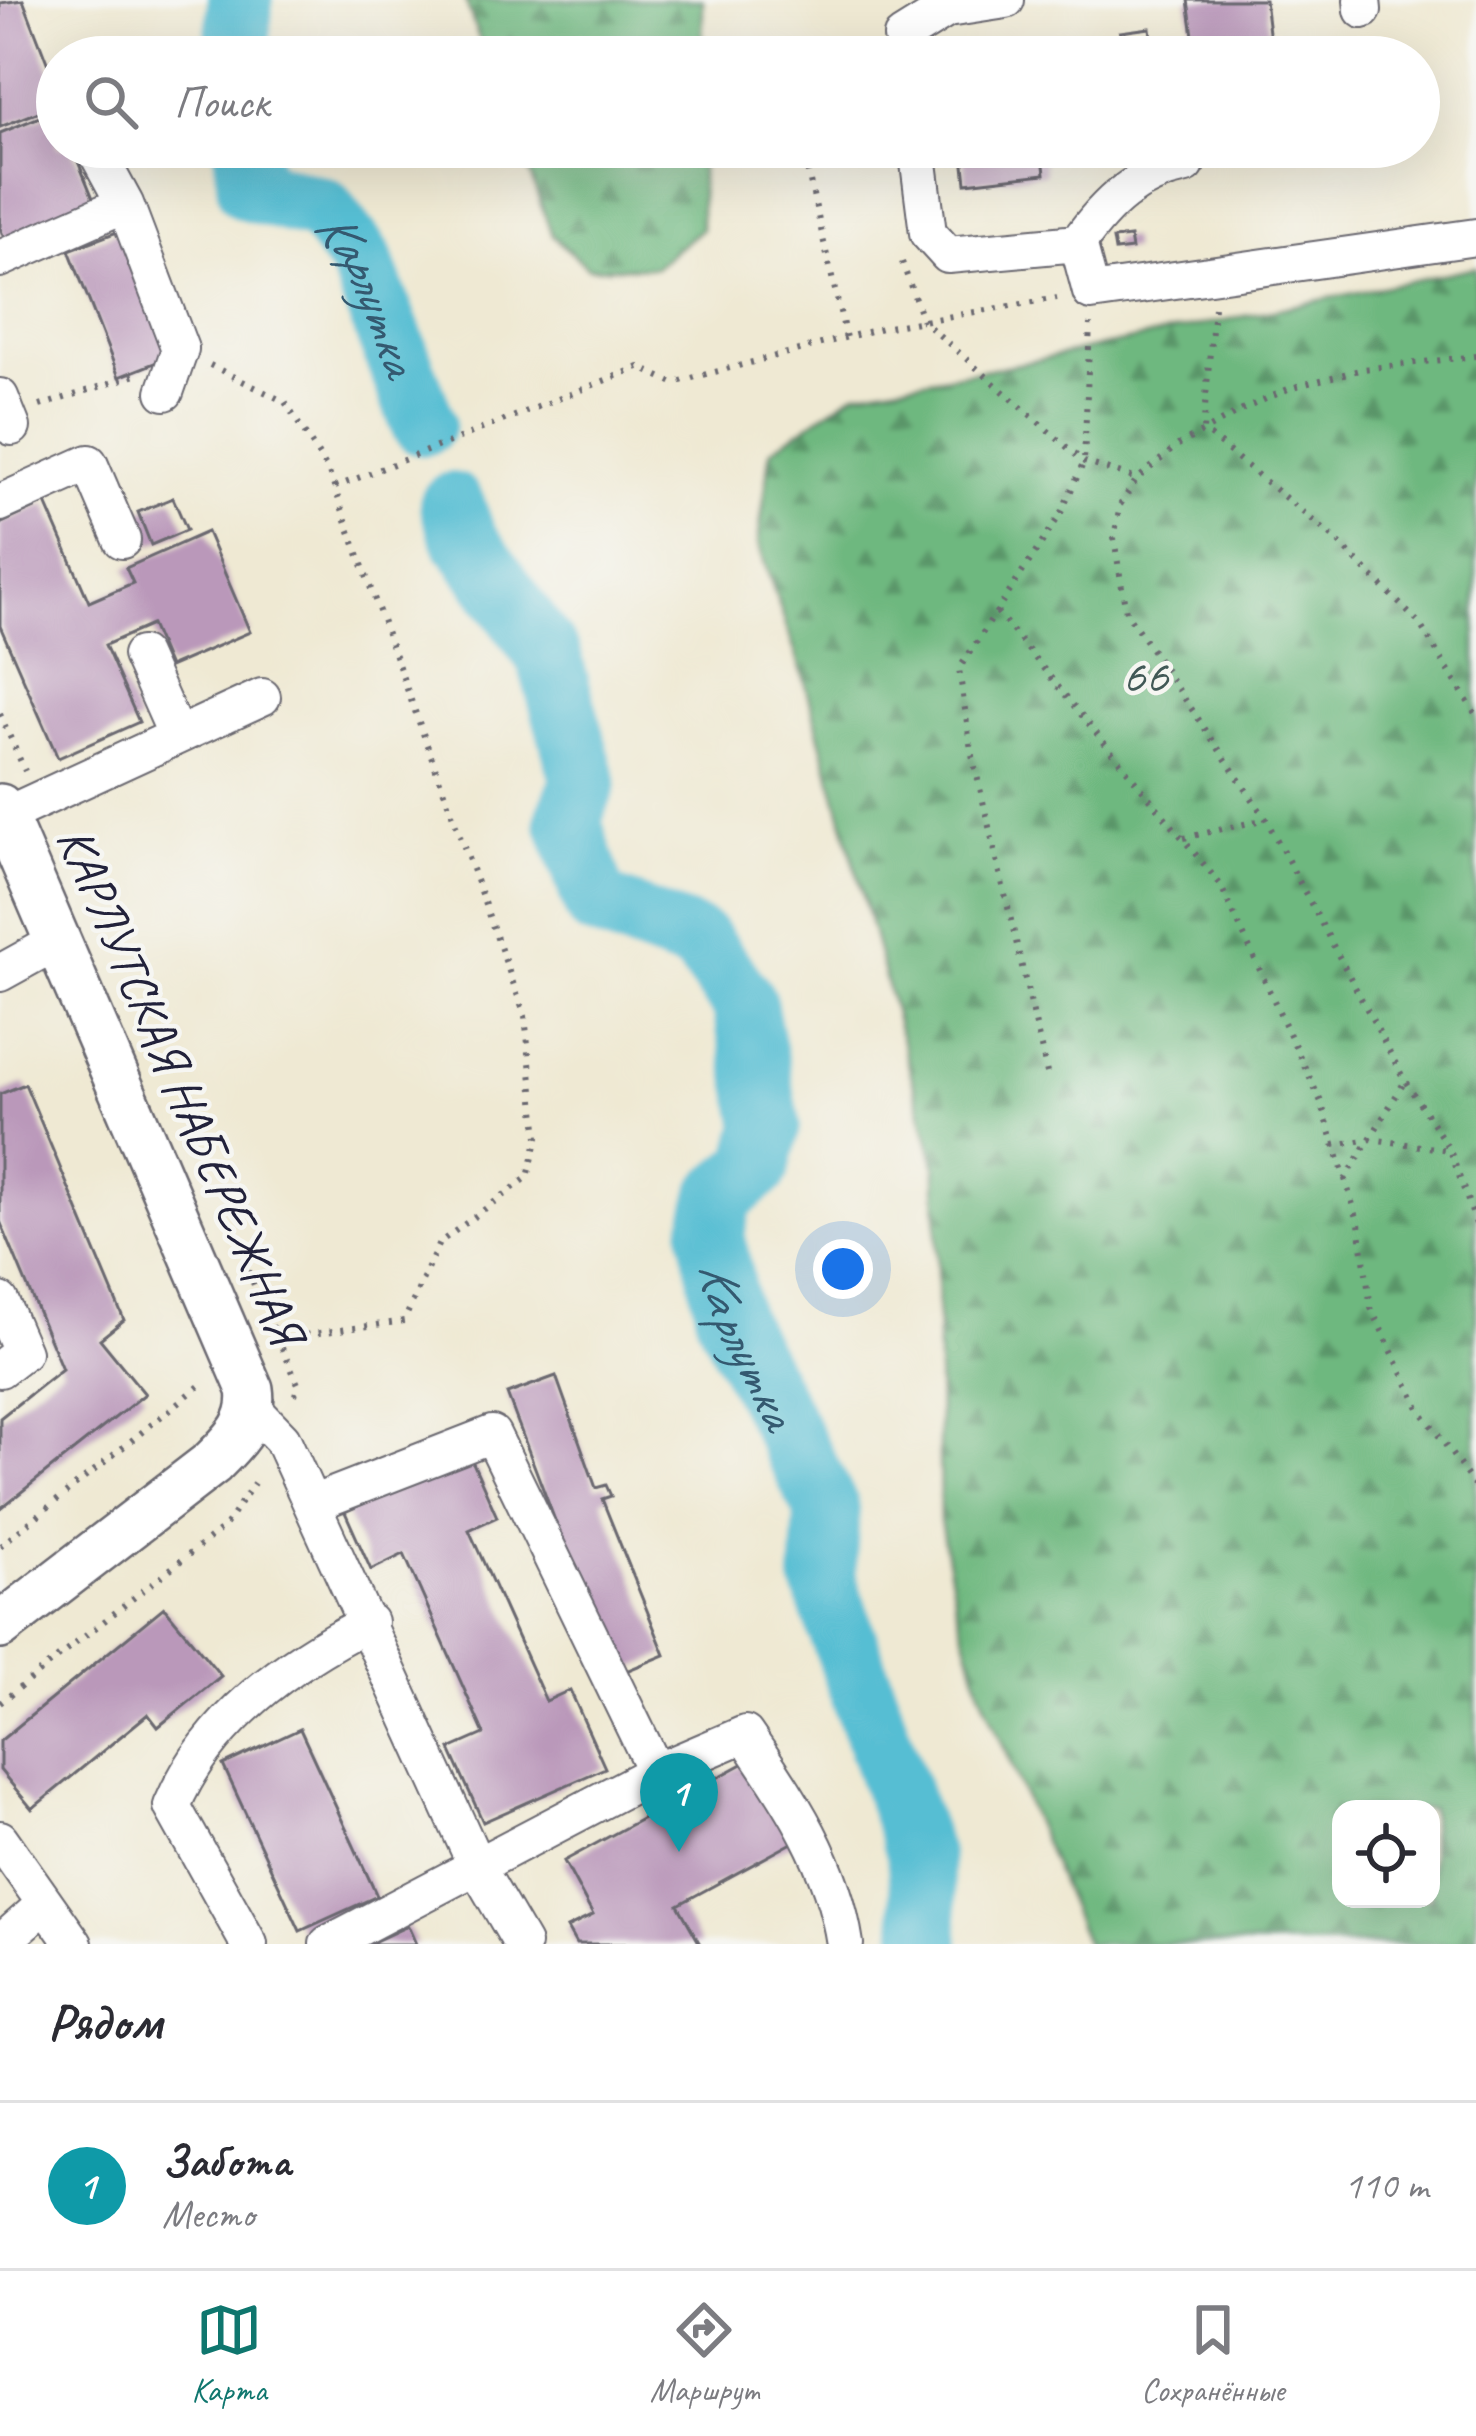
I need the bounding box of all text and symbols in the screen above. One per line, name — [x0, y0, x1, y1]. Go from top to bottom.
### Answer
search box — [36, 36, 1440, 168]
icon: search — [78, 69, 144, 135]
text: Поиск — [174, 74, 269, 131]
water label: Карлутка — [300, 195, 437, 389]
park label: 66 — [1122, 643, 1170, 707]
street label: КАРЛУТСКАЯ НАБЕРЕЖНАЯ — [43, 817, 322, 1360]
your location — [813, 1239, 873, 1299]
water label: Карлутка — [684, 1256, 816, 1444]
pin: 1 — [640, 1753, 718, 1852]
map controls — [1332, 1800, 1440, 1908]
button: locate — [1332, 1800, 1440, 1908]
text: Рядом — [48, 1990, 162, 2054]
text: Забота — [162, 2133, 290, 2190]
text: 1 — [78, 2161, 96, 2210]
text: 110 m — [1344, 2161, 1428, 2210]
text: Место — [162, 2190, 254, 2239]
tab: Карта — [191, 2297, 267, 2411]
tab: Маршрут — [650, 2297, 759, 2411]
tab: Сохранённые — [1141, 2297, 1285, 2411]

